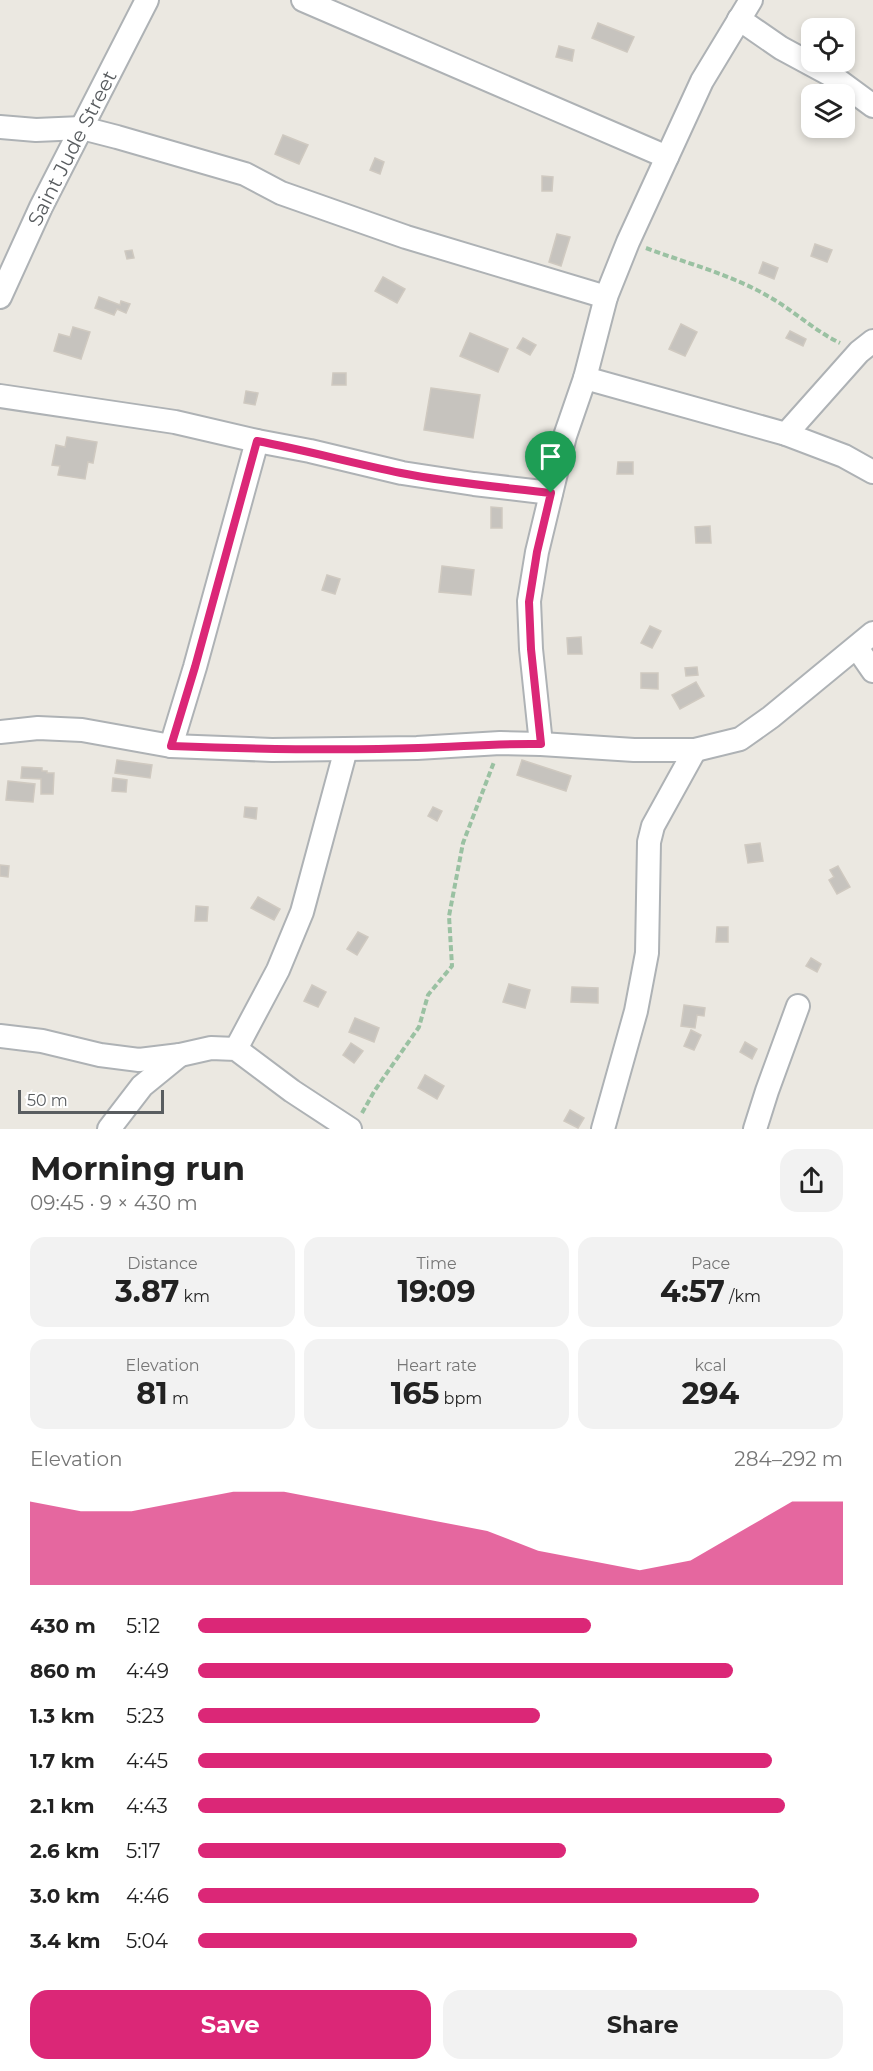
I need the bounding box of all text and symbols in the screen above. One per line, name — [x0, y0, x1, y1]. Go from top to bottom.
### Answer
map controls — [801, 18, 855, 138]
button: locate — [801, 18, 855, 72]
street label: Saint Jude Street — [22, 66, 122, 230]
button: layers — [801, 84, 855, 138]
pin — [525, 431, 576, 493]
icon: arrive — [534, 440, 567, 473]
scale bar — [18, 1087, 164, 1114]
text: 50 m — [27, 1091, 68, 1110]
text: Morning run — [30, 1148, 245, 1188]
button: share — [780, 1149, 843, 1212]
text: 09:45 · 9 × 430 m — [30, 1191, 198, 1215]
text: Distance — [127, 1254, 198, 1273]
text: Time — [416, 1254, 457, 1273]
text: Pace — [691, 1254, 730, 1273]
text: 3.87 — [115, 1273, 179, 1310]
text: 19:09 — [397, 1273, 476, 1310]
text: 4:57 — [660, 1273, 725, 1310]
text: km — [179, 1287, 210, 1306]
text: /km — [725, 1287, 761, 1306]
text: Elevation — [126, 1356, 199, 1375]
text: Heart rate — [396, 1356, 477, 1375]
text: kcal — [695, 1356, 726, 1375]
text: 81 — [136, 1375, 168, 1412]
text: 165 — [391, 1375, 439, 1412]
text: 294 — [682, 1375, 739, 1412]
text: m — [168, 1389, 189, 1408]
text: bpm — [439, 1389, 482, 1408]
text: Elevation — [30, 1447, 122, 1471]
text: 284–292 m — [734, 1447, 843, 1471]
text: 430 m — [30, 1614, 96, 1638]
text: 5:12 — [126, 1614, 160, 1638]
text: 860 m — [30, 1659, 96, 1683]
text: 4:49 — [126, 1659, 169, 1683]
text: 1.3 km — [30, 1704, 95, 1728]
text: 5:23 — [126, 1704, 164, 1728]
text: 1.7 km — [30, 1749, 95, 1773]
text: 4:45 — [126, 1749, 168, 1773]
text: 2.1 km — [30, 1794, 94, 1818]
text: 4:43 — [126, 1794, 168, 1818]
text: 2.6 km — [30, 1839, 99, 1863]
text: 5:17 — [126, 1839, 161, 1863]
text: 3.0 km — [30, 1884, 100, 1908]
text: 4:46 — [126, 1884, 169, 1908]
text: 3.4 km — [30, 1929, 101, 1953]
text: 5:04 — [126, 1929, 168, 1953]
button: Save — [30, 1990, 431, 2059]
button: Share — [443, 1990, 843, 2059]

